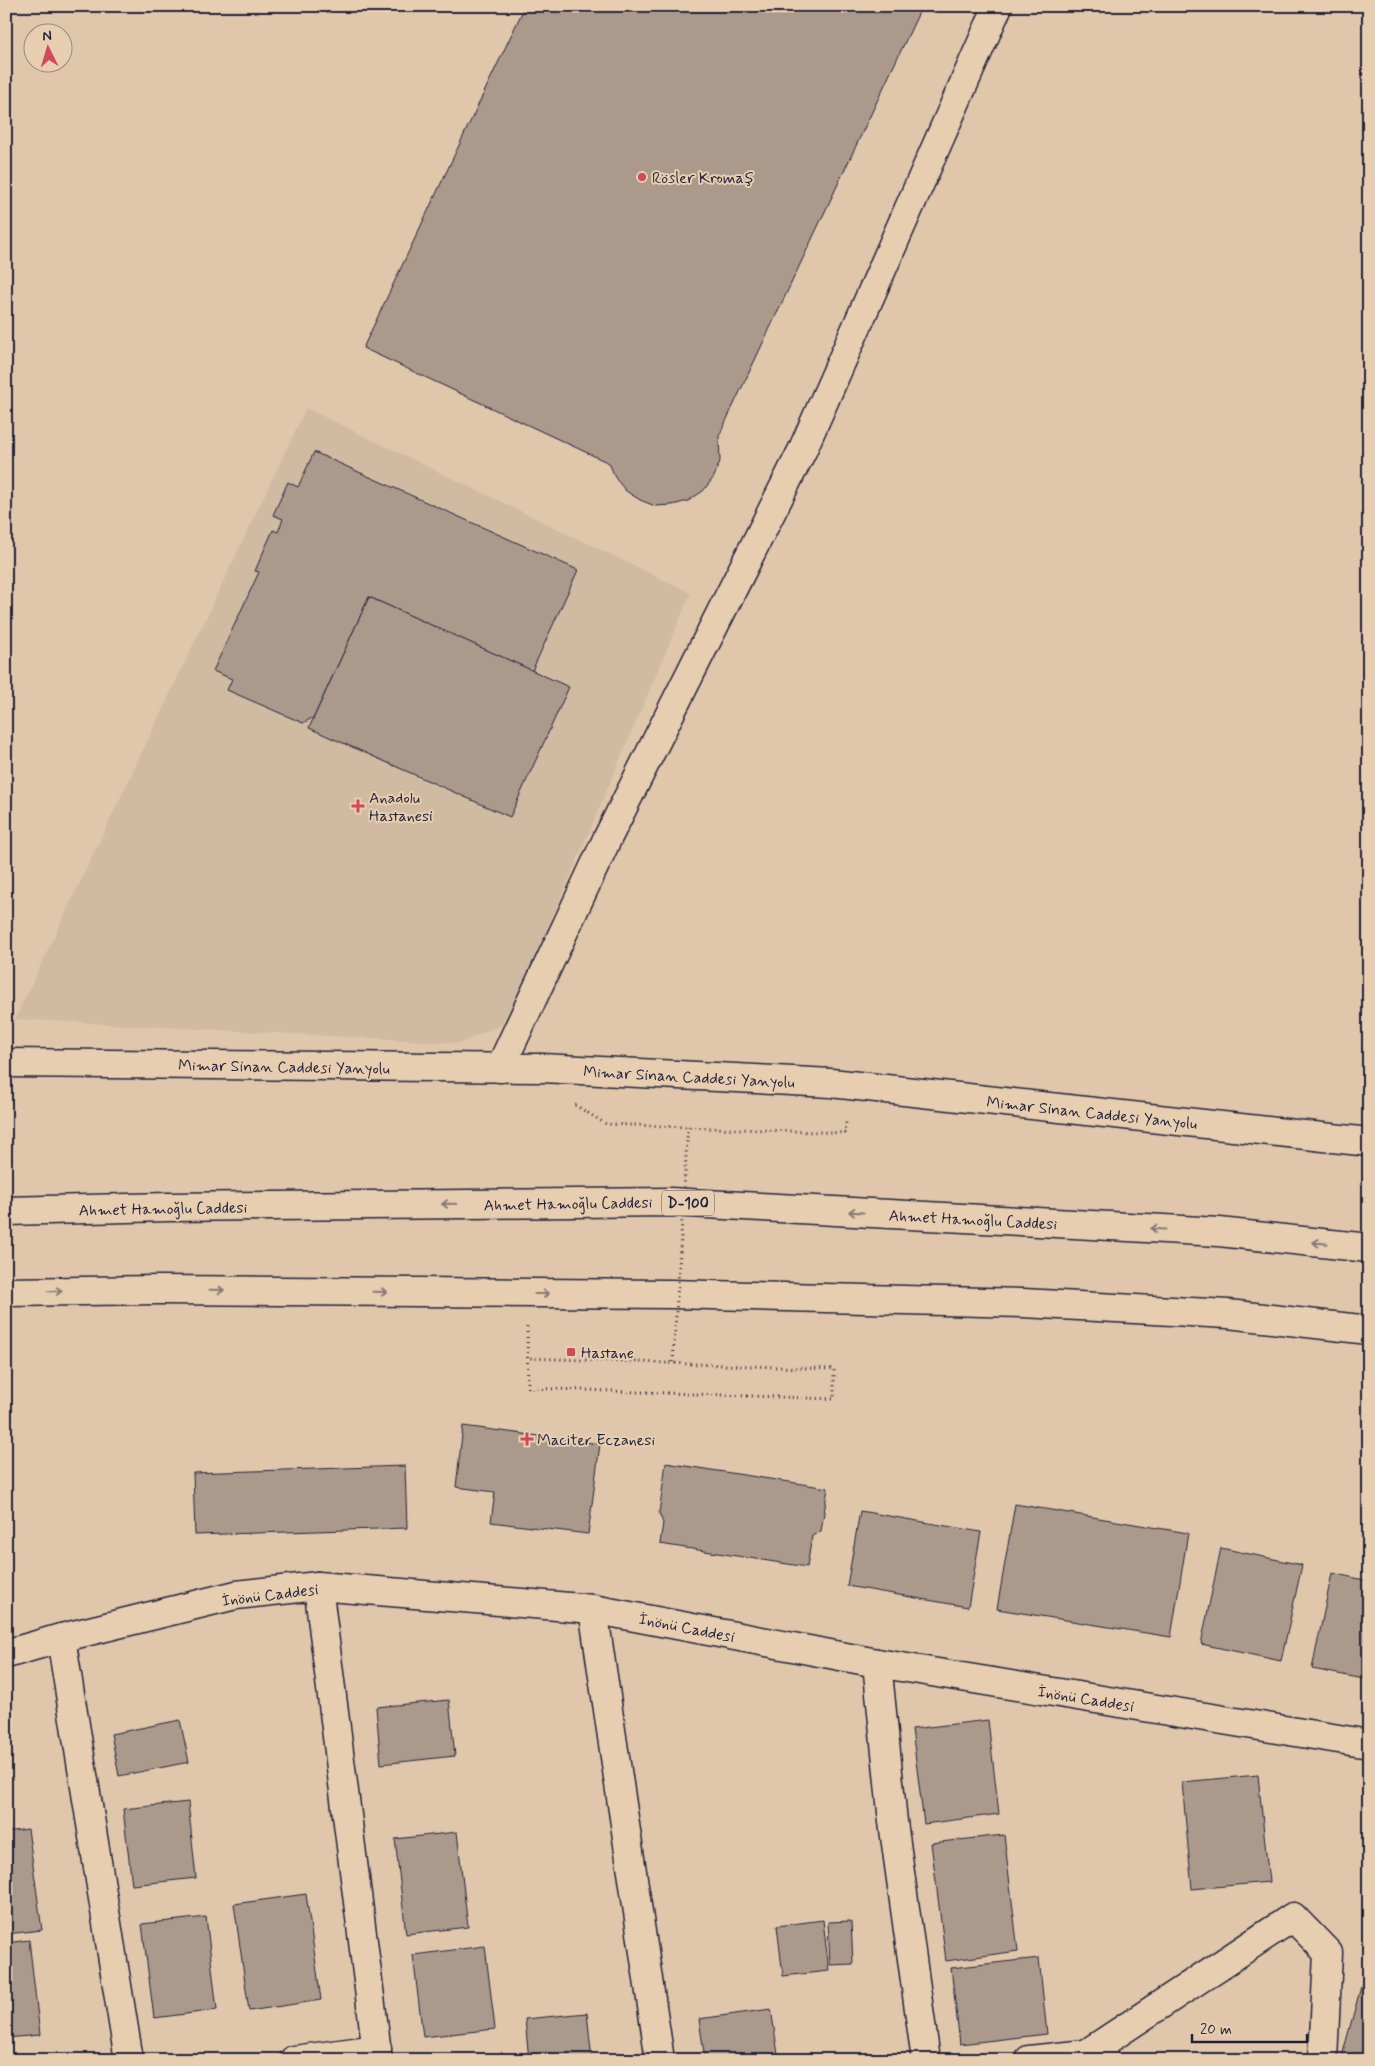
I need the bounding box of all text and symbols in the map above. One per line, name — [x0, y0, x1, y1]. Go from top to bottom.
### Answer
north arrow — [22, 22, 72, 72]
text: N — [42, 27, 52, 45]
place label: Rösler Kromaş — [652, 168, 754, 189]
marker: Rösler Kromaş — [636, 171, 648, 183]
place label: Anadolu Hastanesi — [369, 788, 433, 827]
marker: Anadolu Hastanesi — [351, 799, 365, 813]
street label: Mimar Sinan Caddesi Yanyolu — [178, 1055, 390, 1080]
street label: Mimar Sinan Caddesi Yanyolu — [583, 1061, 795, 1094]
street label: Mimar Sinan Caddesi Yanyolu — [985, 1092, 1198, 1135]
road number: D-100 — [662, 1190, 714, 1216]
street label: Ahmet Hamoğlu Caddesi — [484, 1193, 653, 1216]
street label: Ahmet Hamoğlu Caddesi — [79, 1198, 248, 1221]
one-way arrow — [441, 1199, 458, 1209]
street label: Ahmet Hamoğlu Caddesi — [888, 1206, 1058, 1235]
one-way arrow — [849, 1208, 865, 1217]
one-way arrow — [1151, 1224, 1167, 1233]
one-way arrow — [1313, 1238, 1329, 1248]
one-way arrow — [209, 1285, 225, 1295]
one-way arrow — [47, 1287, 63, 1296]
one-way arrow — [372, 1287, 388, 1297]
one-way arrow — [534, 1289, 550, 1299]
place label: Hastane — [581, 1343, 634, 1364]
marker: Hastane — [565, 1346, 577, 1358]
place label: Maciter Eczanesi — [537, 1430, 655, 1451]
marker: Maciter Eczanesi — [521, 1433, 533, 1445]
street label: İnönü Caddesi — [221, 1579, 320, 1612]
street label: İnönü Caddesi — [637, 1609, 737, 1648]
street label: İnönü Caddesi — [1036, 1681, 1136, 1718]
scale bar — [1192, 2011, 1308, 2043]
text: 20 m — [1200, 2020, 1232, 2040]

